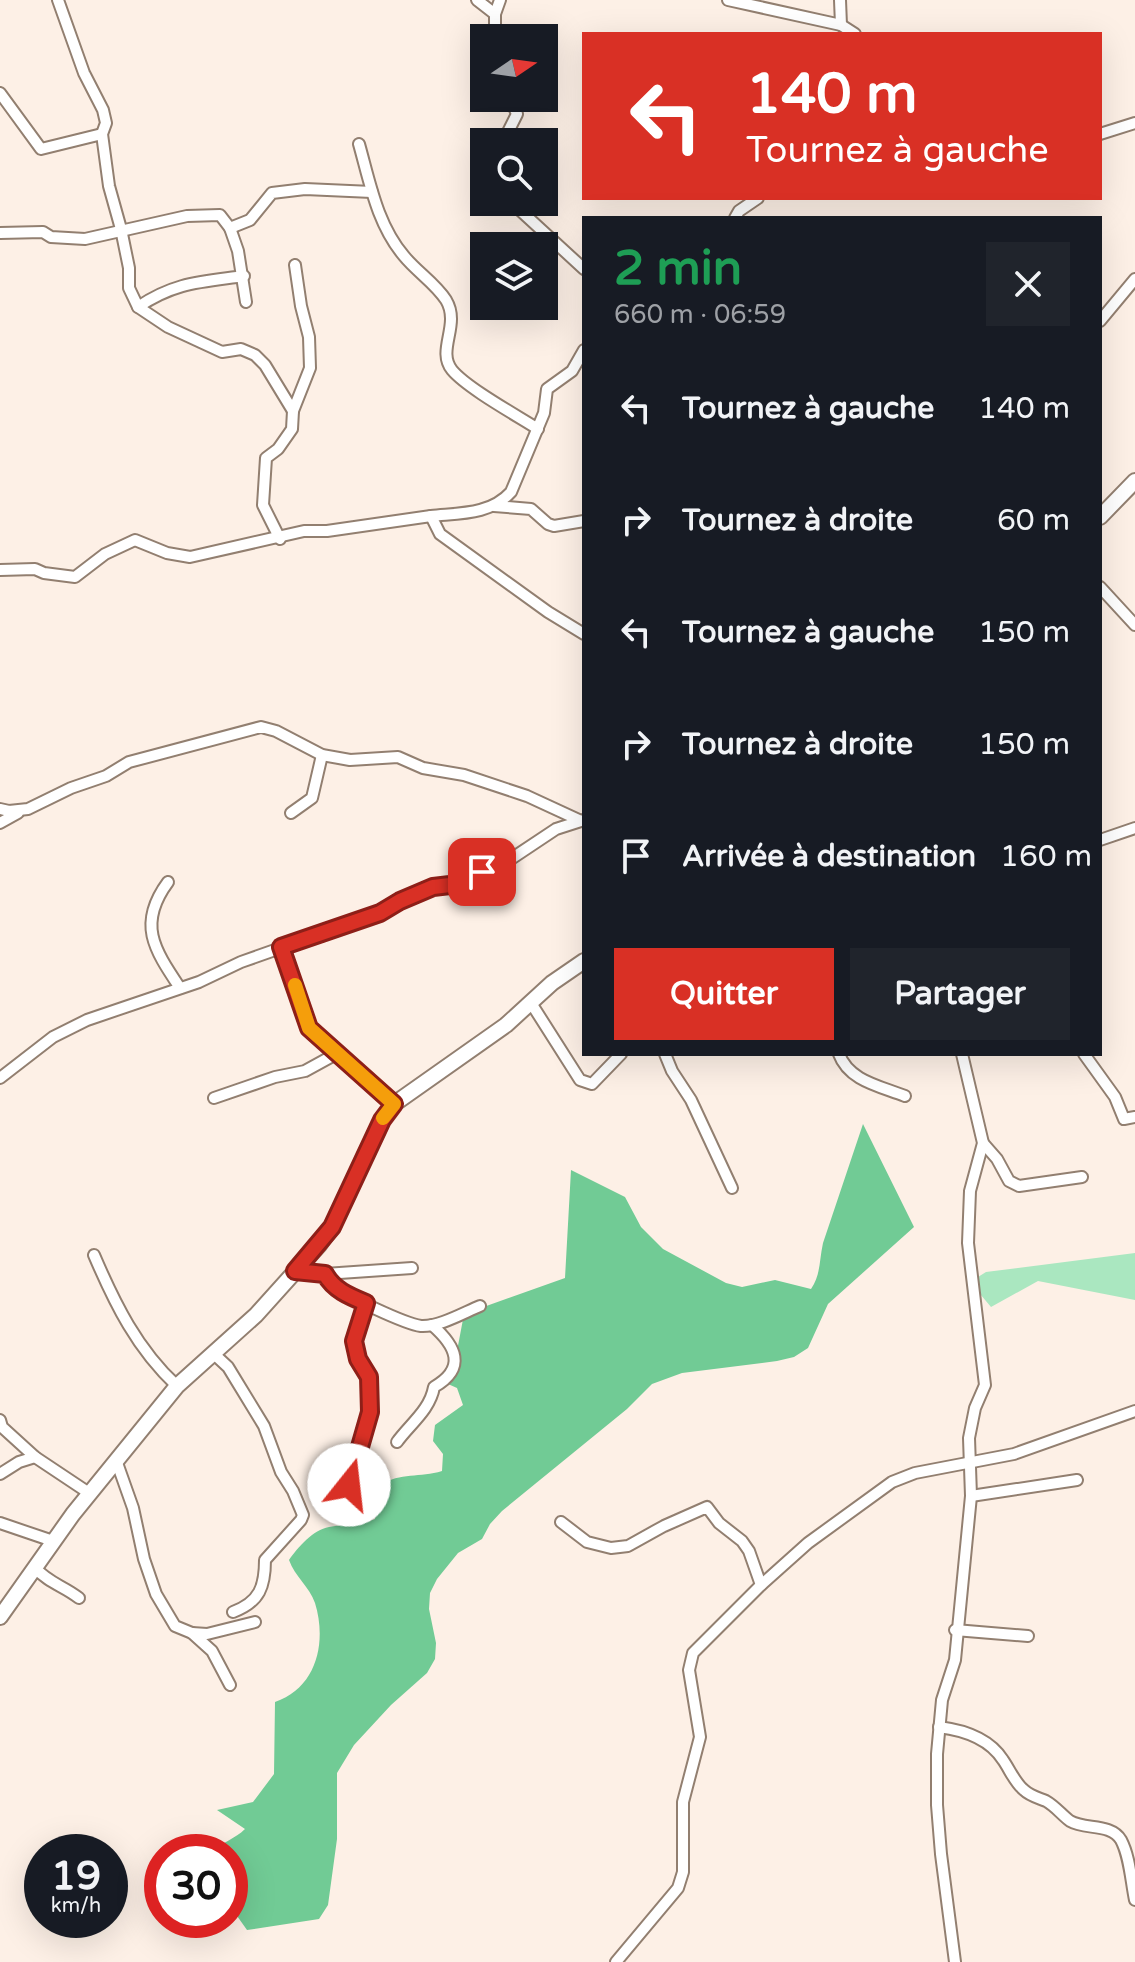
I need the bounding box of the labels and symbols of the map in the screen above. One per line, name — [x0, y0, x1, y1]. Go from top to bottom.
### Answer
north arrow — [470, 24, 558, 112]
pin — [448, 838, 516, 906]
position arrow — [307, 1443, 391, 1527]
speed limit sign: 30 — [144, 1834, 248, 1938]

